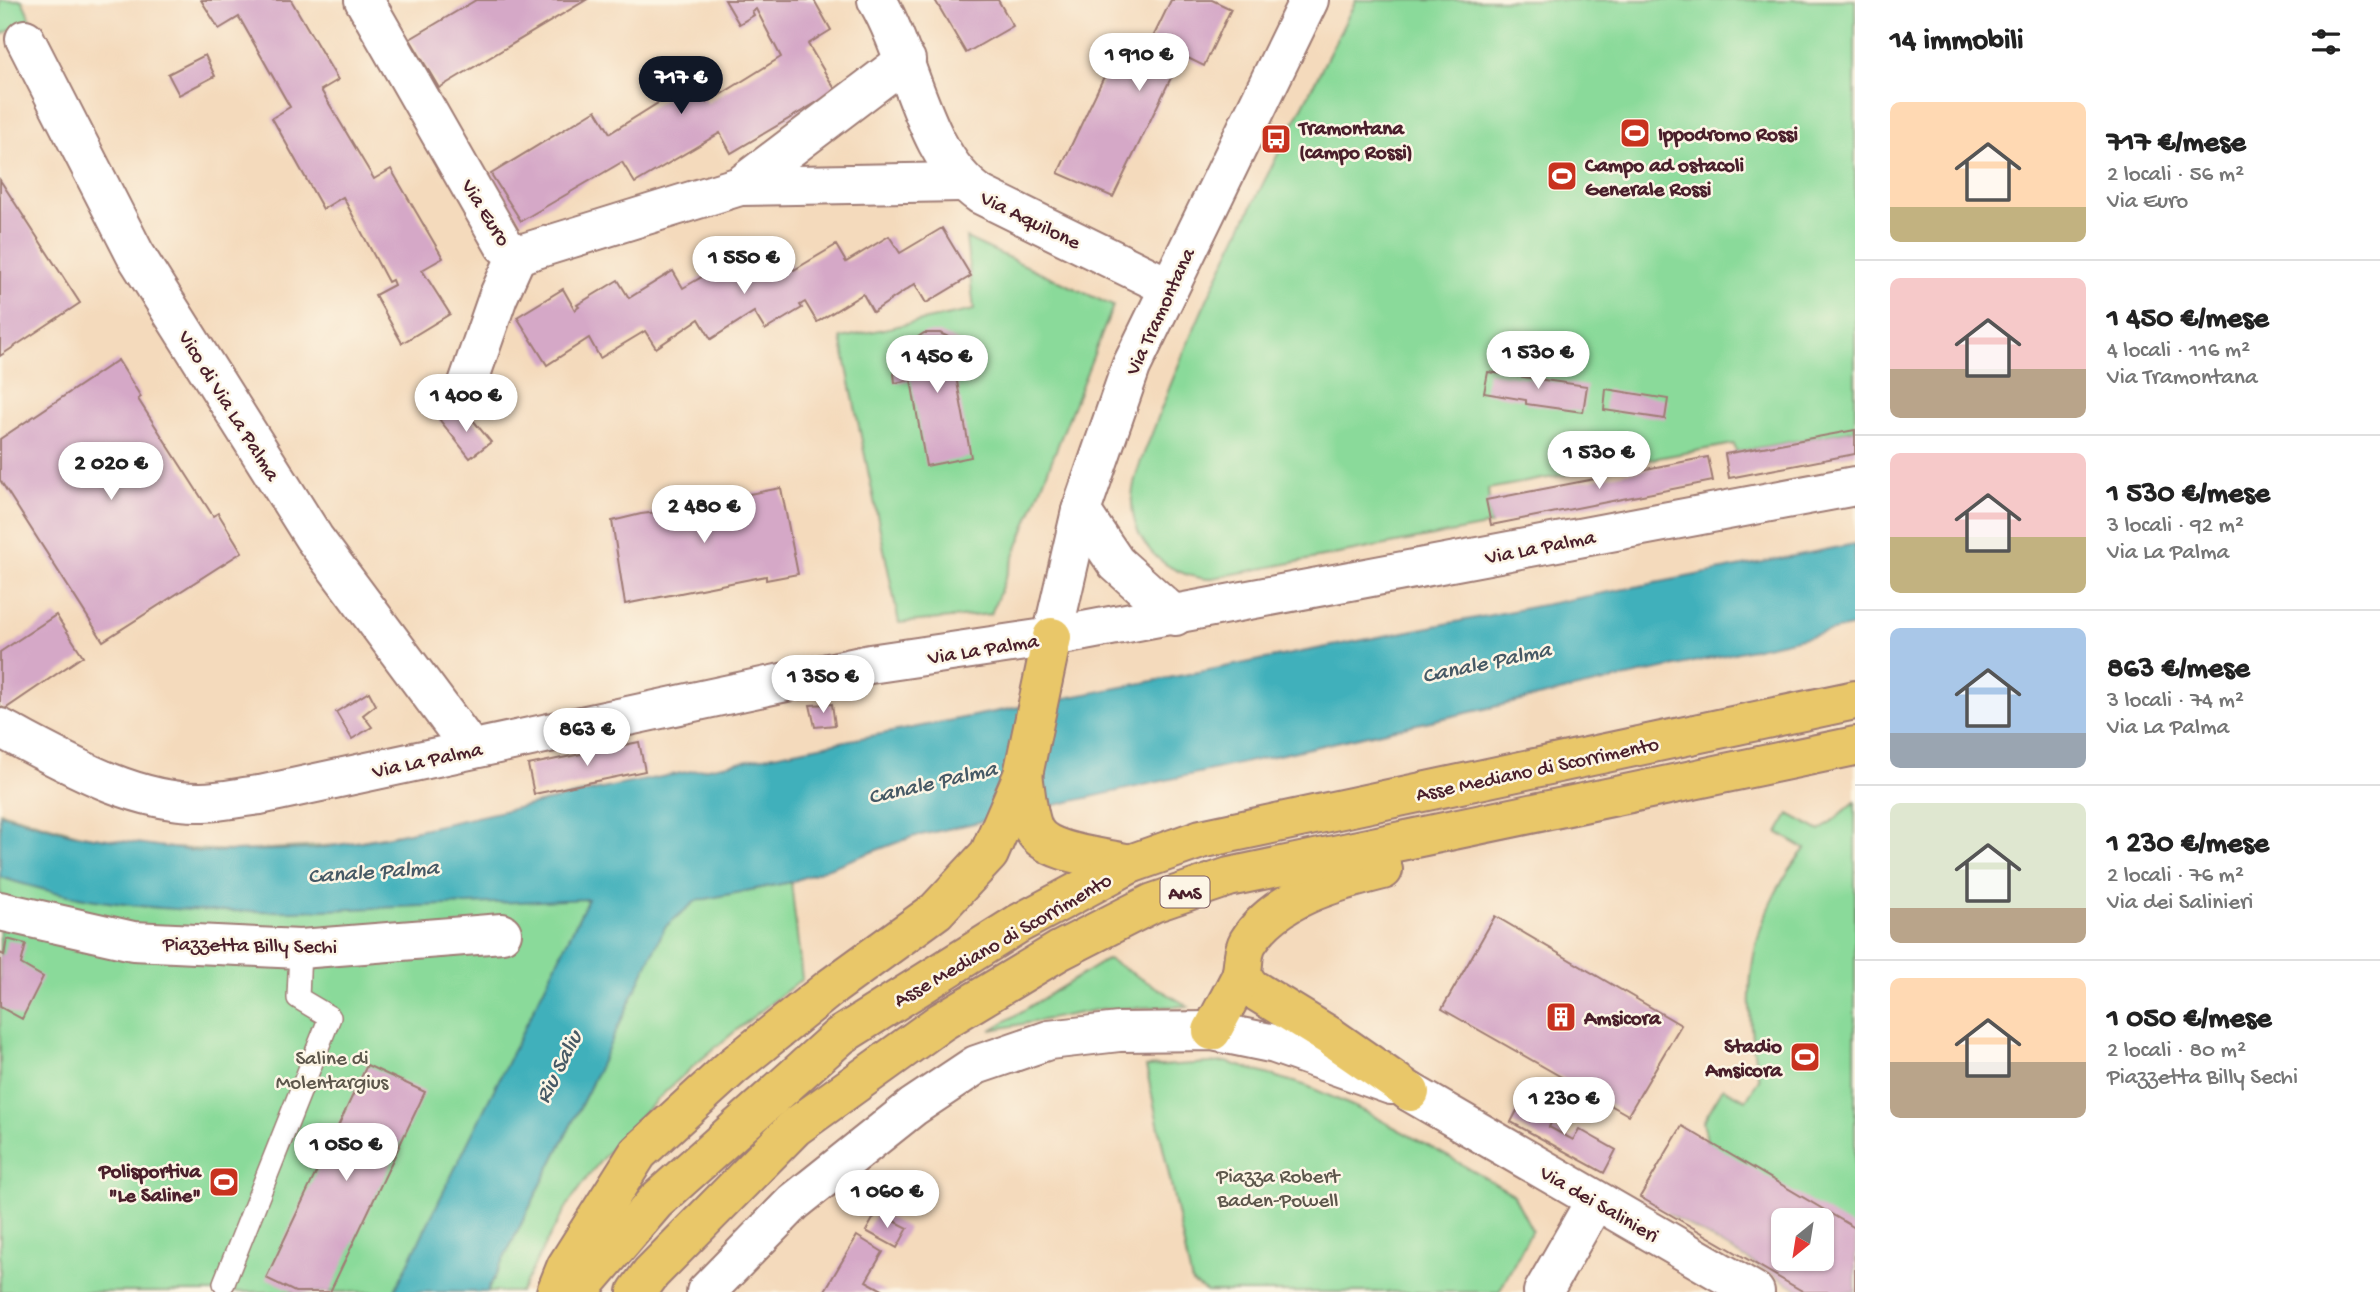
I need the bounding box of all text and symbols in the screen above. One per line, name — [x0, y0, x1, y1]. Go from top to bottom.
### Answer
icon: filters — [2307, 23, 2345, 61]
text: 14 immobili — [1890, 25, 2024, 60]
pin: 1 910 € — [1074, 34, 1204, 93]
text: 1 910 € — [1105, 42, 1173, 69]
pin: 717 € — [632, 57, 730, 116]
text: 717 € — [655, 65, 707, 92]
sports icon: Ippodromo Rossi — [1618, 116, 1652, 150]
place label: Tramontana (campo Rossi) — [1297, 118, 1413, 167]
bus stop icon: Tramontana (campo Rossi) — [1259, 122, 1293, 156]
place label: Ippodromo Rossi — [1658, 124, 1798, 149]
text: 717 €/mese — [2107, 127, 2246, 162]
icon: home — [1946, 130, 2030, 214]
place label: Campo ad ostacoli Generale Rossi — [1584, 155, 1744, 204]
sports icon: Campo ad ostacoli Generale Rossi — [1545, 159, 1579, 193]
text: 2 locali · 56 m² — [2107, 162, 2244, 189]
street label: Via Euro — [453, 175, 514, 252]
street label: Via Aquilone — [974, 187, 1085, 258]
text: Via Euro — [2107, 189, 2188, 216]
pin: 1 550 € — [679, 236, 809, 296]
street label: Via Tramontana — [1121, 244, 1203, 381]
text: 1 550 € — [708, 245, 780, 272]
text: 1 450 €/mese — [2107, 303, 2269, 338]
icon: home — [1946, 306, 2030, 390]
street label: Vico di Via La Palma — [170, 326, 284, 488]
pin: 1 530 € — [1473, 332, 1603, 391]
pin: 1 450 € — [872, 336, 1002, 395]
text: 4 locali · 116 m² — [2107, 338, 2250, 365]
text: 1 530 € — [1503, 340, 1573, 367]
text: 1 450 € — [902, 344, 972, 371]
text: Via Tramontana — [2107, 365, 2258, 392]
pin: 1 400 € — [401, 374, 531, 434]
text: 1 400 € — [431, 383, 501, 410]
pin: 1 530 € — [1534, 432, 1664, 491]
text: 1 530 € — [1564, 440, 1634, 467]
pin: 2 020 € — [46, 442, 176, 502]
text: 2 020 € — [74, 451, 148, 478]
text: 1 530 €/mese — [2107, 478, 2270, 513]
icon: home — [1946, 481, 2030, 565]
pin: 2 480 € — [639, 486, 769, 545]
text: 2 480 € — [668, 494, 740, 521]
text: 3 locali · 92 m² — [2107, 513, 2244, 540]
street label: Via La Palma — [1483, 526, 1599, 573]
text: Via La Palma — [2107, 540, 2229, 567]
street label: Via La Palma — [925, 630, 1042, 673]
water label: Canale Palma — [1420, 637, 1555, 691]
text: 863 €/mese — [2107, 653, 2250, 688]
pin: 1 350 € — [758, 656, 888, 715]
icon: home — [1946, 656, 2030, 740]
text: 1 350 € — [788, 664, 858, 691]
text: 3 locali · 74 m² — [2107, 688, 2244, 715]
pin: 863 € — [538, 708, 636, 768]
text: Via La Palma — [2107, 715, 2229, 742]
text: 863 € — [559, 717, 615, 744]
street label: Asse Mediano di Scorrimento — [1414, 733, 1662, 809]
street label: Via La Palma — [370, 738, 486, 786]
water label: Canale Palma — [866, 756, 1001, 812]
text: 1 230 €/mese — [2107, 828, 2269, 863]
icon: home — [1946, 831, 2030, 915]
water label: Canale Palma — [307, 855, 441, 892]
text: 2 locali · 76 m² — [2107, 863, 2244, 890]
street label: Asse Mediano di Scorrimento — [890, 869, 1117, 1015]
road number: AMS — [1160, 876, 1210, 908]
text: Via dei Salinieri — [2107, 890, 2253, 917]
street label: Piazzetta Billy Sechi — [162, 933, 337, 962]
building icon: Amsicora — [1544, 1000, 1578, 1034]
text: 1 050 €/mese — [2107, 1003, 2272, 1038]
icon: home — [1946, 1006, 2030, 1090]
place label: Amsicora — [1583, 1008, 1662, 1033]
water label: Riu Saliu — [530, 1025, 591, 1108]
place label: Stadio Amsicora — [1704, 1036, 1783, 1085]
text: 2 locali · 80 m² — [2107, 1038, 2246, 1065]
sports icon: Stadio Amsicora — [1788, 1040, 1822, 1074]
park label: Saline di Molentargius — [276, 1048, 390, 1097]
text: Piazzetta Billy Sechi — [2107, 1065, 2298, 1092]
pin: 1 230 € — [1499, 1078, 1629, 1137]
text: 1 230 € — [1529, 1086, 1599, 1113]
pin: 1 050 € — [281, 1124, 411, 1183]
text: 1 050 € — [310, 1132, 382, 1159]
place label: Polisportiva "Le Saline" — [98, 1161, 202, 1210]
street label: Via dei Salinieri — [1533, 1161, 1662, 1250]
sports icon: Polisportiva "Le Saline" — [207, 1165, 241, 1199]
park label: Piazza Robert Baden-Powell — [1216, 1166, 1342, 1215]
pin: 1 060 € — [822, 1170, 952, 1230]
text: 1 060 € — [851, 1179, 923, 1206]
north arrow — [1771, 1208, 1834, 1270]
map controls — [1771, 1208, 1834, 1271]

